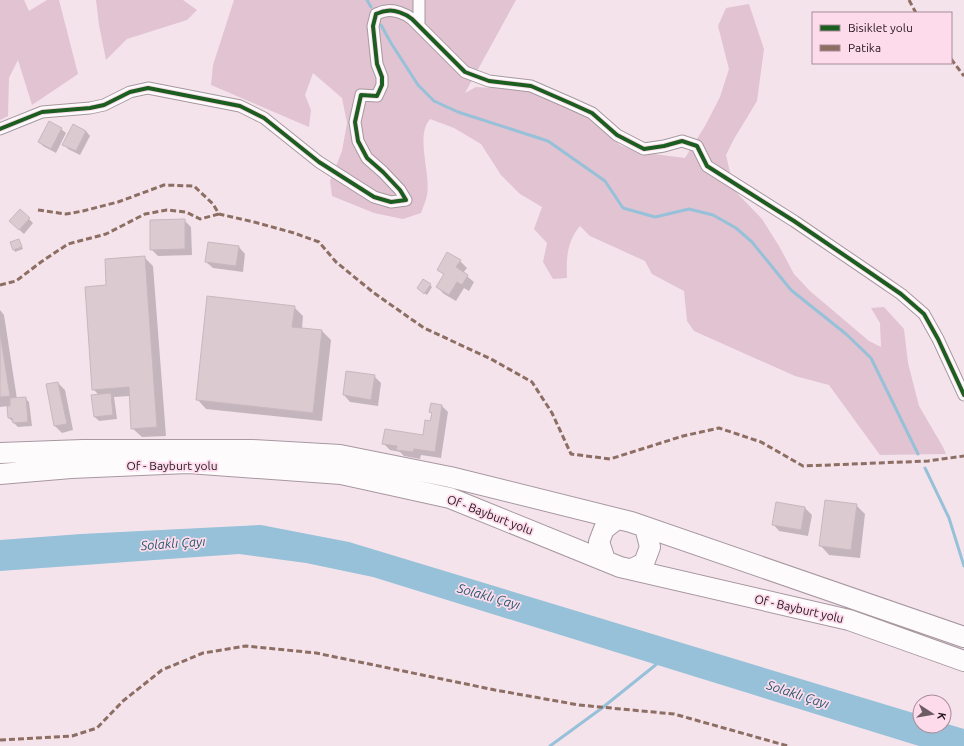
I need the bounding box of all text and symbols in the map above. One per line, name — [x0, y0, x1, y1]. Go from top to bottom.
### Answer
legend — [812, 12, 952, 64]
text: Bisiklet yolu — [848, 21, 913, 34]
text: Patika — [848, 41, 881, 54]
street label: Of - Bayburt yolu — [126, 459, 218, 472]
street label: Of - Bayburt yolu — [445, 492, 535, 537]
water label: Solaklı Çayı — [139, 534, 206, 552]
water label: Solaklı Çayı — [455, 580, 522, 612]
street label: Of - Bayburt yolu — [753, 592, 845, 625]
water label: Solaklı Çayı — [764, 677, 831, 711]
north arrow — [912, 694, 952, 734]
text: K — [935, 711, 948, 722]

